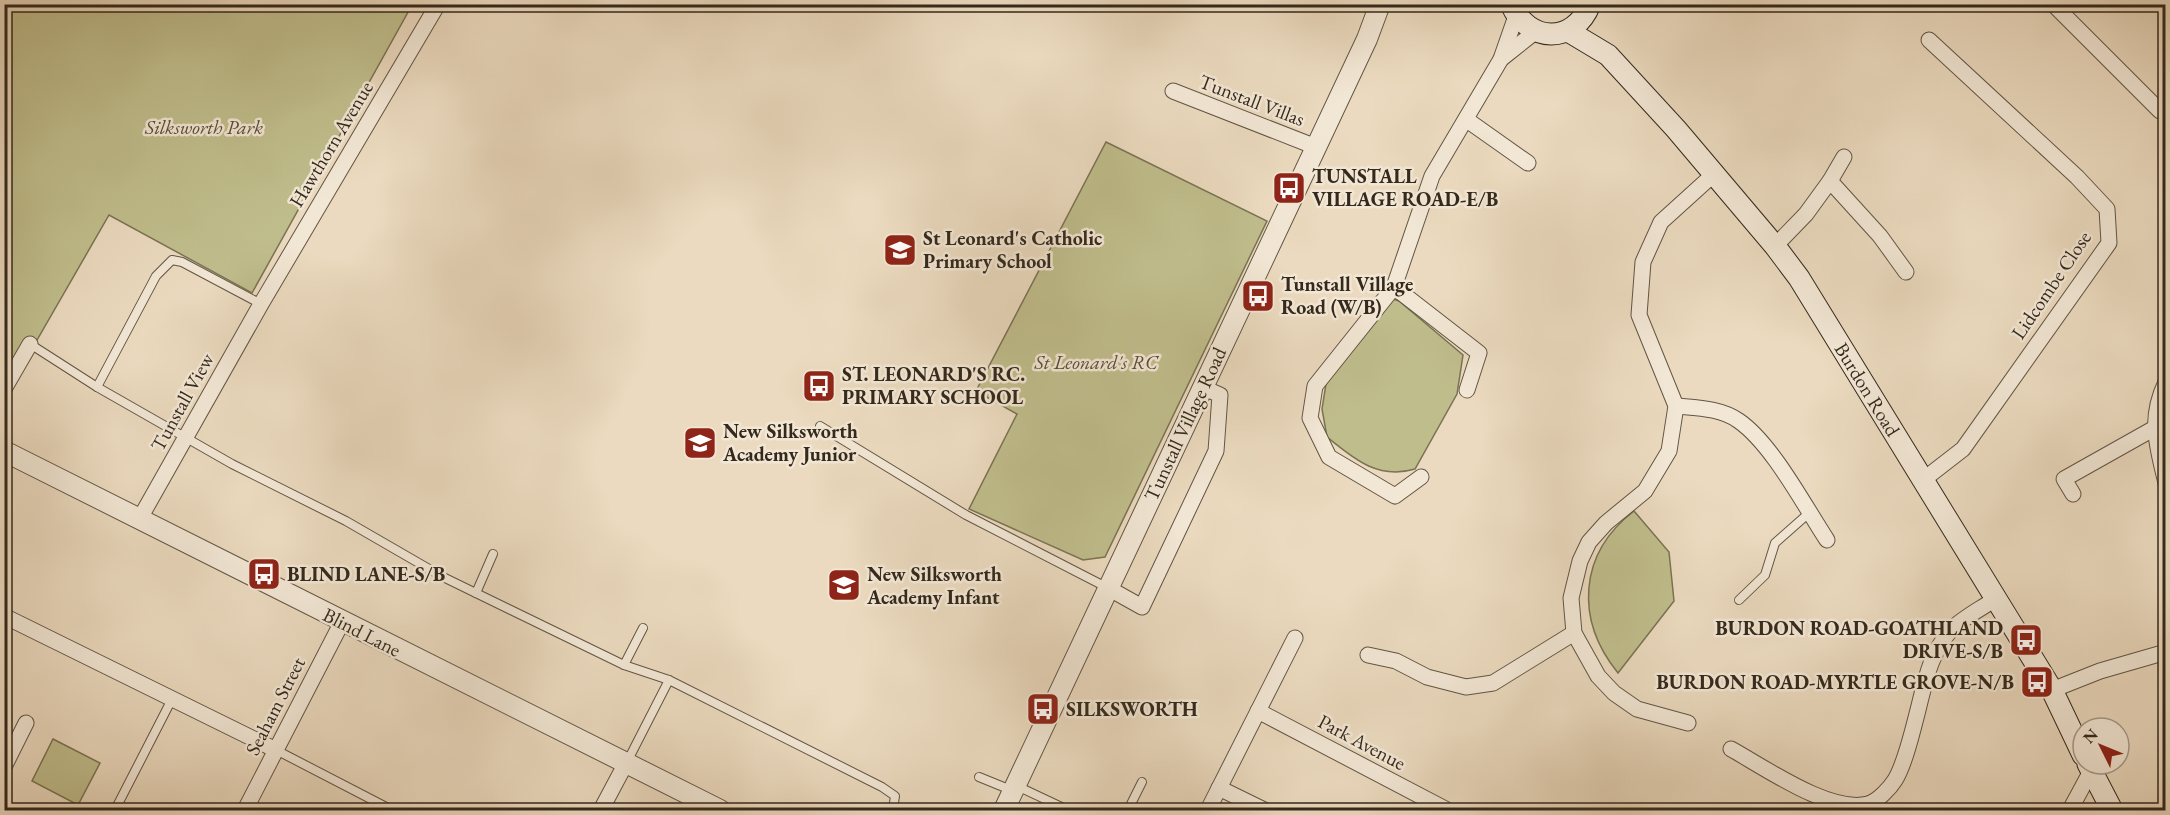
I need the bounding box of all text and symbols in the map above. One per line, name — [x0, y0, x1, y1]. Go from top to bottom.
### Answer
street label: Tunstall Villas — [1196, 68, 1308, 132]
street label: Hawthorn Avenue — [283, 76, 379, 212]
park label: Silksworth Park — [144, 114, 263, 140]
place label: TUNSTALL VILLAGE ROAD-E/B — [1312, 163, 1498, 212]
bus stop icon: TUNSTALL VILLAGE ROAD-E/B — [1271, 170, 1307, 206]
place label: St Leonard's Catholic Primary School — [923, 225, 1102, 274]
street label: Lidcombe Close — [2005, 226, 2097, 344]
school or university icon: St Leonard's Catholic Primary School — [882, 232, 918, 268]
place label: Tunstall Village Road (W/B) — [1281, 271, 1413, 320]
bus stop icon: Tunstall Village Road (W/B) — [1240, 278, 1276, 314]
street label: Burdon Road — [1829, 338, 1906, 442]
street label: Tunstall Village Road — [1138, 342, 1232, 505]
street label: Tunstall View — [144, 348, 220, 456]
park label: St Leonard's RC — [1034, 349, 1160, 375]
place label: ST. LEONARD'S RC. PRIMARY SCHOOL — [842, 361, 1025, 410]
bus stop icon: ST. LEONARD'S RC. PRIMARY SCHOOL — [801, 368, 837, 404]
place label: New Silksworth Academy Junior — [722, 418, 858, 467]
school or university icon: New Silksworth Academy Junior — [682, 425, 718, 461]
bus stop icon: BLIND LANE-S/B — [246, 556, 282, 592]
place label: BLIND LANE-S/B — [287, 561, 445, 587]
place label: New Silksworth Academy Infant — [866, 561, 1002, 610]
school or university icon: New Silksworth Academy Infant — [826, 567, 862, 603]
street label: Blind Lane — [319, 601, 406, 663]
place label: BURDON ROAD-GOATHLAND DRIVE-S/B — [1715, 615, 2003, 664]
bus stop icon: BURDON ROAD-GOATHLAND DRIVE-S/B — [2008, 622, 2044, 658]
street label: Seaham Street — [239, 652, 311, 760]
bus stop icon: BURDON ROAD-MYRTLE GROVE-N/B — [2019, 664, 2055, 700]
place label: BURDON ROAD-MYRTLE GROVE-N/B — [1656, 669, 2014, 695]
bus stop icon: SILKSWORTH — [1025, 691, 1061, 727]
place label: SILKSWORTH — [1066, 696, 1198, 722]
street label: Park Avenue — [1314, 708, 1410, 776]
north arrow — [2071, 716, 2131, 776]
text: N — [2078, 724, 2103, 748]

